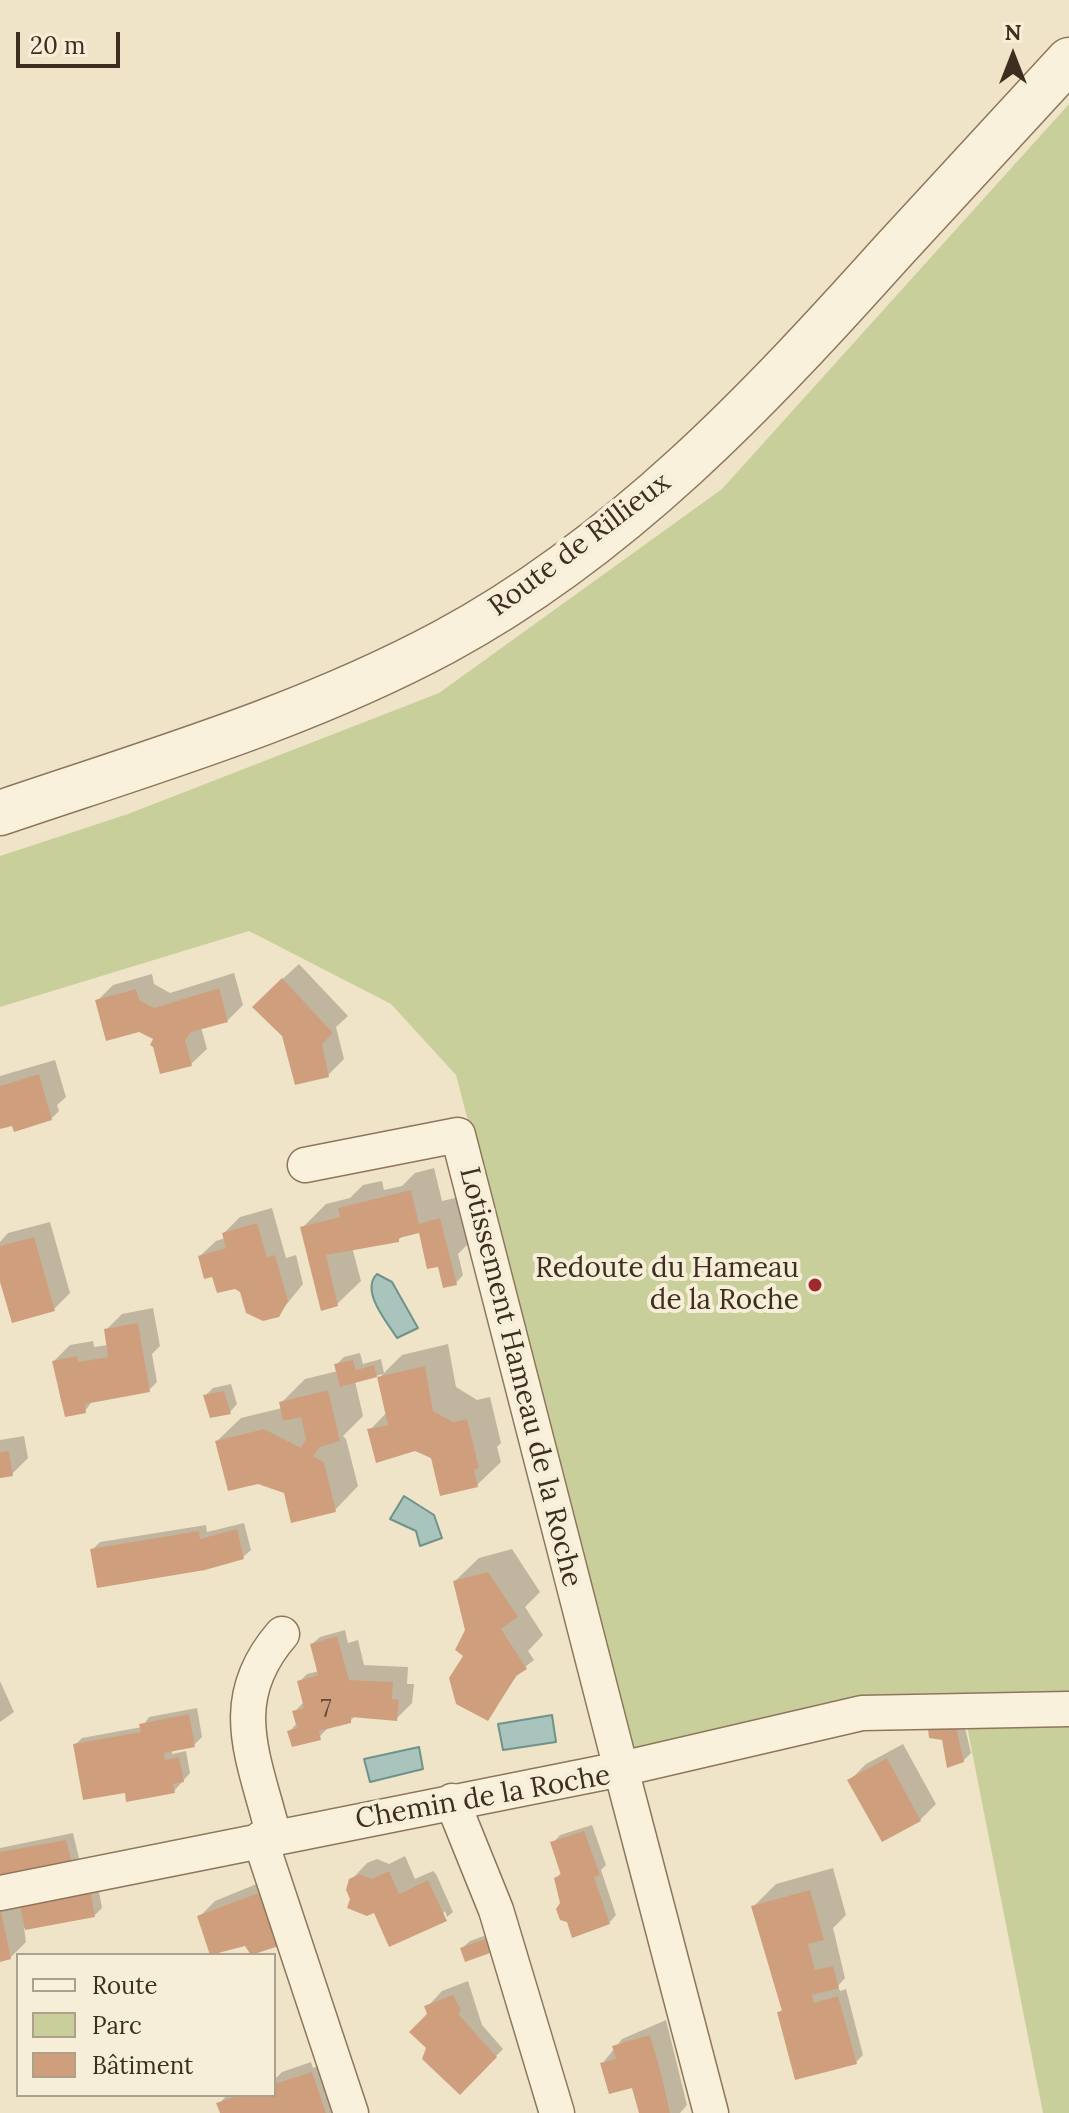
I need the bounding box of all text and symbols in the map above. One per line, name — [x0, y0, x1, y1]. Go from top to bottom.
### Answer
scale bar — [20, 16, 124, 66]
north arrow — [973, 16, 1053, 96]
text: N — [1004, 18, 1022, 46]
text: 20 m — [30, 30, 86, 61]
street label: Route de Rillieux — [483, 466, 677, 624]
street label: Lotissement Hameau de la Roche — [452, 1164, 588, 1590]
place label: Redoute du Hameau de la Roche — [535, 1252, 799, 1318]
marker: Redoute du Hameau de la Roche — [806, 1276, 824, 1294]
house number: 7 — [320, 1696, 332, 1724]
street label: Chemin de la Roche — [353, 1759, 613, 1837]
legend — [16, 1953, 276, 2097]
text: Route — [92, 1970, 158, 2001]
text: Parc — [92, 2010, 142, 2041]
text: Bâtiment — [92, 2050, 193, 2081]

